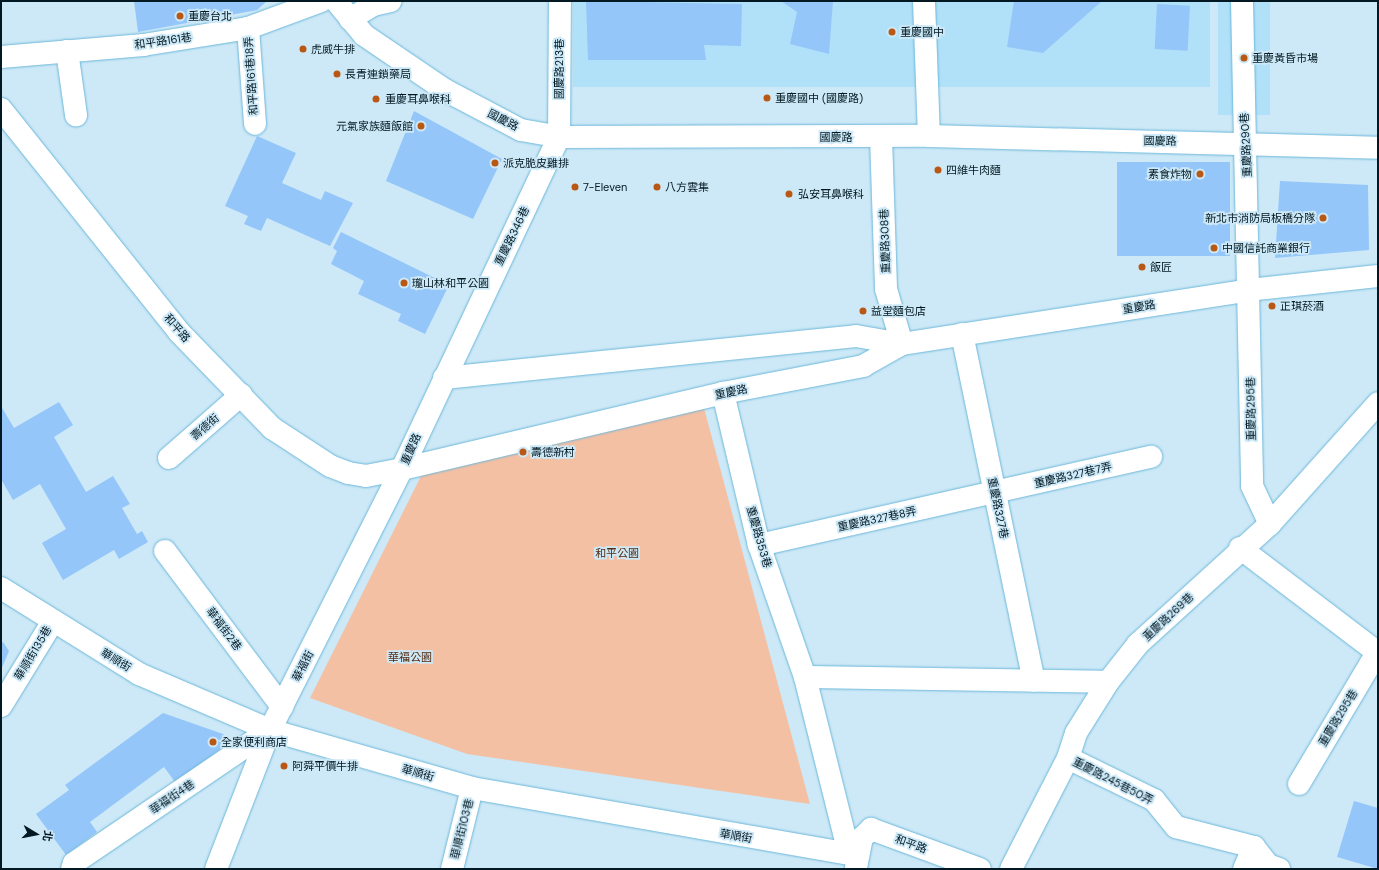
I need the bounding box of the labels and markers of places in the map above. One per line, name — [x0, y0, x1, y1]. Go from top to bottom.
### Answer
place label: 重慶台北 — [188, 9, 232, 23]
marker: 重慶台北 — [175, 11, 185, 21]
place label: 重慶國中 — [900, 25, 944, 39]
marker: 重慶國中 — [887, 27, 897, 37]
place label: 虎威牛排 — [311, 42, 355, 56]
marker: 虎威牛排 — [298, 44, 308, 54]
place label: 重慶黃昏市場 — [1252, 51, 1318, 65]
marker: 重慶黃昏市場 — [1239, 53, 1249, 63]
place label: 長青連鎖藥局 — [345, 67, 411, 81]
marker: 長青連鎖藥局 — [332, 69, 342, 79]
place label: 重慶國中 (國慶路) — [775, 91, 863, 105]
place label: 重慶耳鼻喉科 — [385, 92, 451, 106]
marker: 重慶耳鼻喉科 — [370, 93, 382, 105]
marker: 重慶國中 (國慶路) — [762, 93, 772, 103]
place label: 元氣家族麵飯館 — [336, 119, 413, 133]
marker: 元氣家族麵飯館 — [416, 121, 426, 131]
place label: 派克脆皮雞排 — [503, 156, 569, 170]
marker: 派克脆皮雞排 — [490, 158, 500, 168]
place label: 四維牛肉麵 — [946, 163, 1001, 177]
marker: 四維牛肉麵 — [933, 165, 943, 175]
place label: 素食炸物 — [1148, 167, 1192, 181]
marker: 素食炸物 — [1195, 169, 1205, 179]
place label: 7-Eleven — [583, 180, 627, 194]
place label: 八方雲集 — [665, 180, 709, 194]
marker: 7-Eleven — [570, 182, 580, 192]
marker: 八方雲集 — [652, 182, 662, 192]
place label: 弘安耳鼻喉科 — [798, 187, 864, 201]
marker: 弘安耳鼻喉科 — [783, 188, 795, 200]
place label: 新北市消防局板橋分隊 — [1205, 211, 1315, 225]
marker: 新北市消防局板橋分隊 — [1318, 213, 1328, 223]
place label: 中國信託商業銀行 — [1222, 241, 1310, 255]
marker: 中國信託商業銀行 — [1209, 243, 1219, 253]
place label: 飯匠 — [1150, 260, 1172, 274]
marker: 飯匠 — [1137, 262, 1147, 272]
place label: 瓏山林和平公園 — [412, 276, 489, 290]
marker: 瓏山林和平公園 — [399, 278, 409, 288]
place label: 正琪菸酒 — [1280, 299, 1324, 313]
marker: 正琪菸酒 — [1267, 301, 1277, 311]
place label: 益堂麵包店 — [871, 304, 926, 318]
marker: 益堂麵包店 — [858, 306, 868, 316]
place label: 壽德新村 — [531, 445, 575, 459]
marker: 壽德新村 — [518, 447, 528, 457]
place label: 全家便利商店 — [221, 735, 287, 749]
marker: 全家便利商店 — [208, 737, 218, 747]
place label: 阿舜平價牛排 — [292, 759, 358, 773]
marker: 阿舜平價牛排 — [279, 761, 289, 771]

